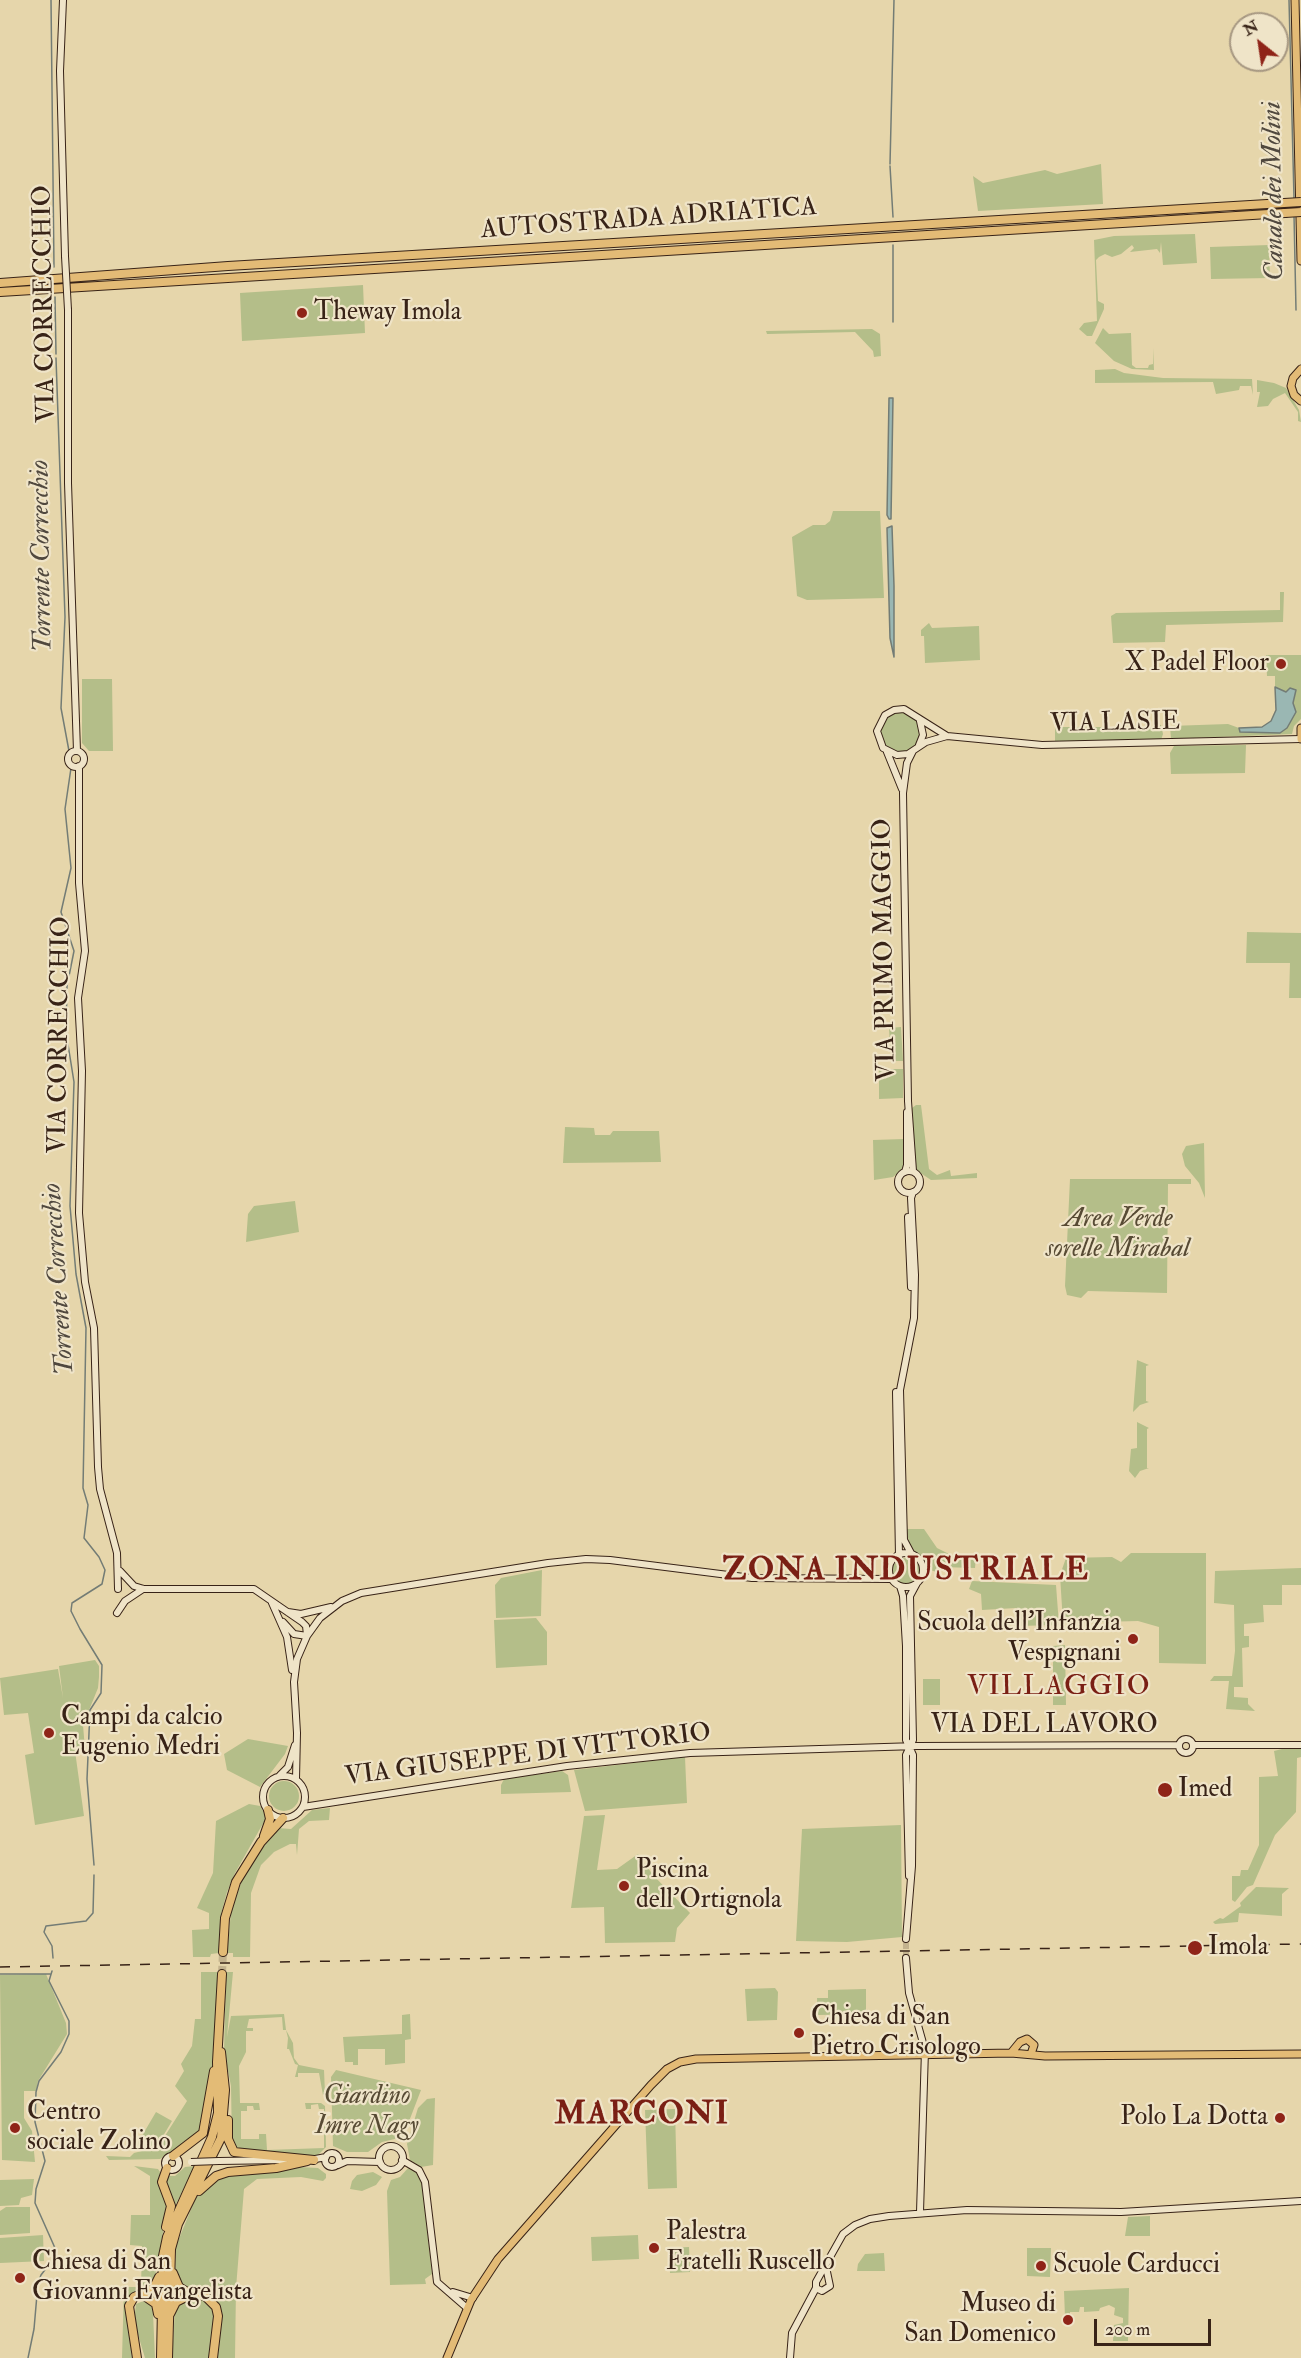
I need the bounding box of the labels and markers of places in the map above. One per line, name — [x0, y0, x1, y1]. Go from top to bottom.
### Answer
place label: Theway Imola — [314, 297, 461, 329]
marker: Theway Imola — [295, 306, 309, 320]
place label: X Padel Floor — [1125, 648, 1269, 680]
marker: X Padel Floor — [1274, 657, 1288, 671]
place label: Scuola dell'Infanzia Vespignani — [917, 1608, 1121, 1670]
marker: Scuola dell'Infanzia Vespignani — [1126, 1632, 1140, 1646]
place label: Campi da calcio Eugenio Medri — [61, 1702, 223, 1763]
marker: Campi da calcio Eugenio Medri — [42, 1726, 56, 1740]
place label: Imed — [1178, 1774, 1232, 1806]
marker: Imed — [1156, 1781, 1174, 1799]
place label: Piscina dell'Ortignola — [636, 1855, 782, 1916]
marker: Piscina dell'Ortignola — [617, 1879, 631, 1893]
place label: Imola — [1208, 1932, 1268, 1964]
marker: Imola — [1186, 1939, 1204, 1957]
place label: Chiesa di San Pietro Crisologo — [811, 2002, 981, 2064]
marker: Chiesa di San Pietro Crisologo — [792, 2026, 806, 2040]
place label: Centro sociale Zolino — [27, 2097, 171, 2158]
place label: Polo La Dotta — [1120, 2102, 1268, 2134]
marker: Polo La Dotta — [1273, 2111, 1287, 2125]
marker: Centro sociale Zolino — [8, 2121, 22, 2135]
place label: Palestra Fratelli Ruscello — [666, 2217, 835, 2278]
marker: Palestra Fratelli Ruscello — [647, 2241, 661, 2255]
place label: Chiesa di San Giovanni Evangelista — [32, 2247, 253, 2308]
place label: Scuole Carducci — [1053, 2250, 1220, 2282]
marker: Scuole Carducci — [1034, 2259, 1048, 2273]
marker: Chiesa di San Giovanni Evangelista — [13, 2271, 27, 2285]
place label: Museo di San Domenico — [904, 2289, 1056, 2350]
marker: Museo di San Domenico — [1061, 2313, 1075, 2327]

